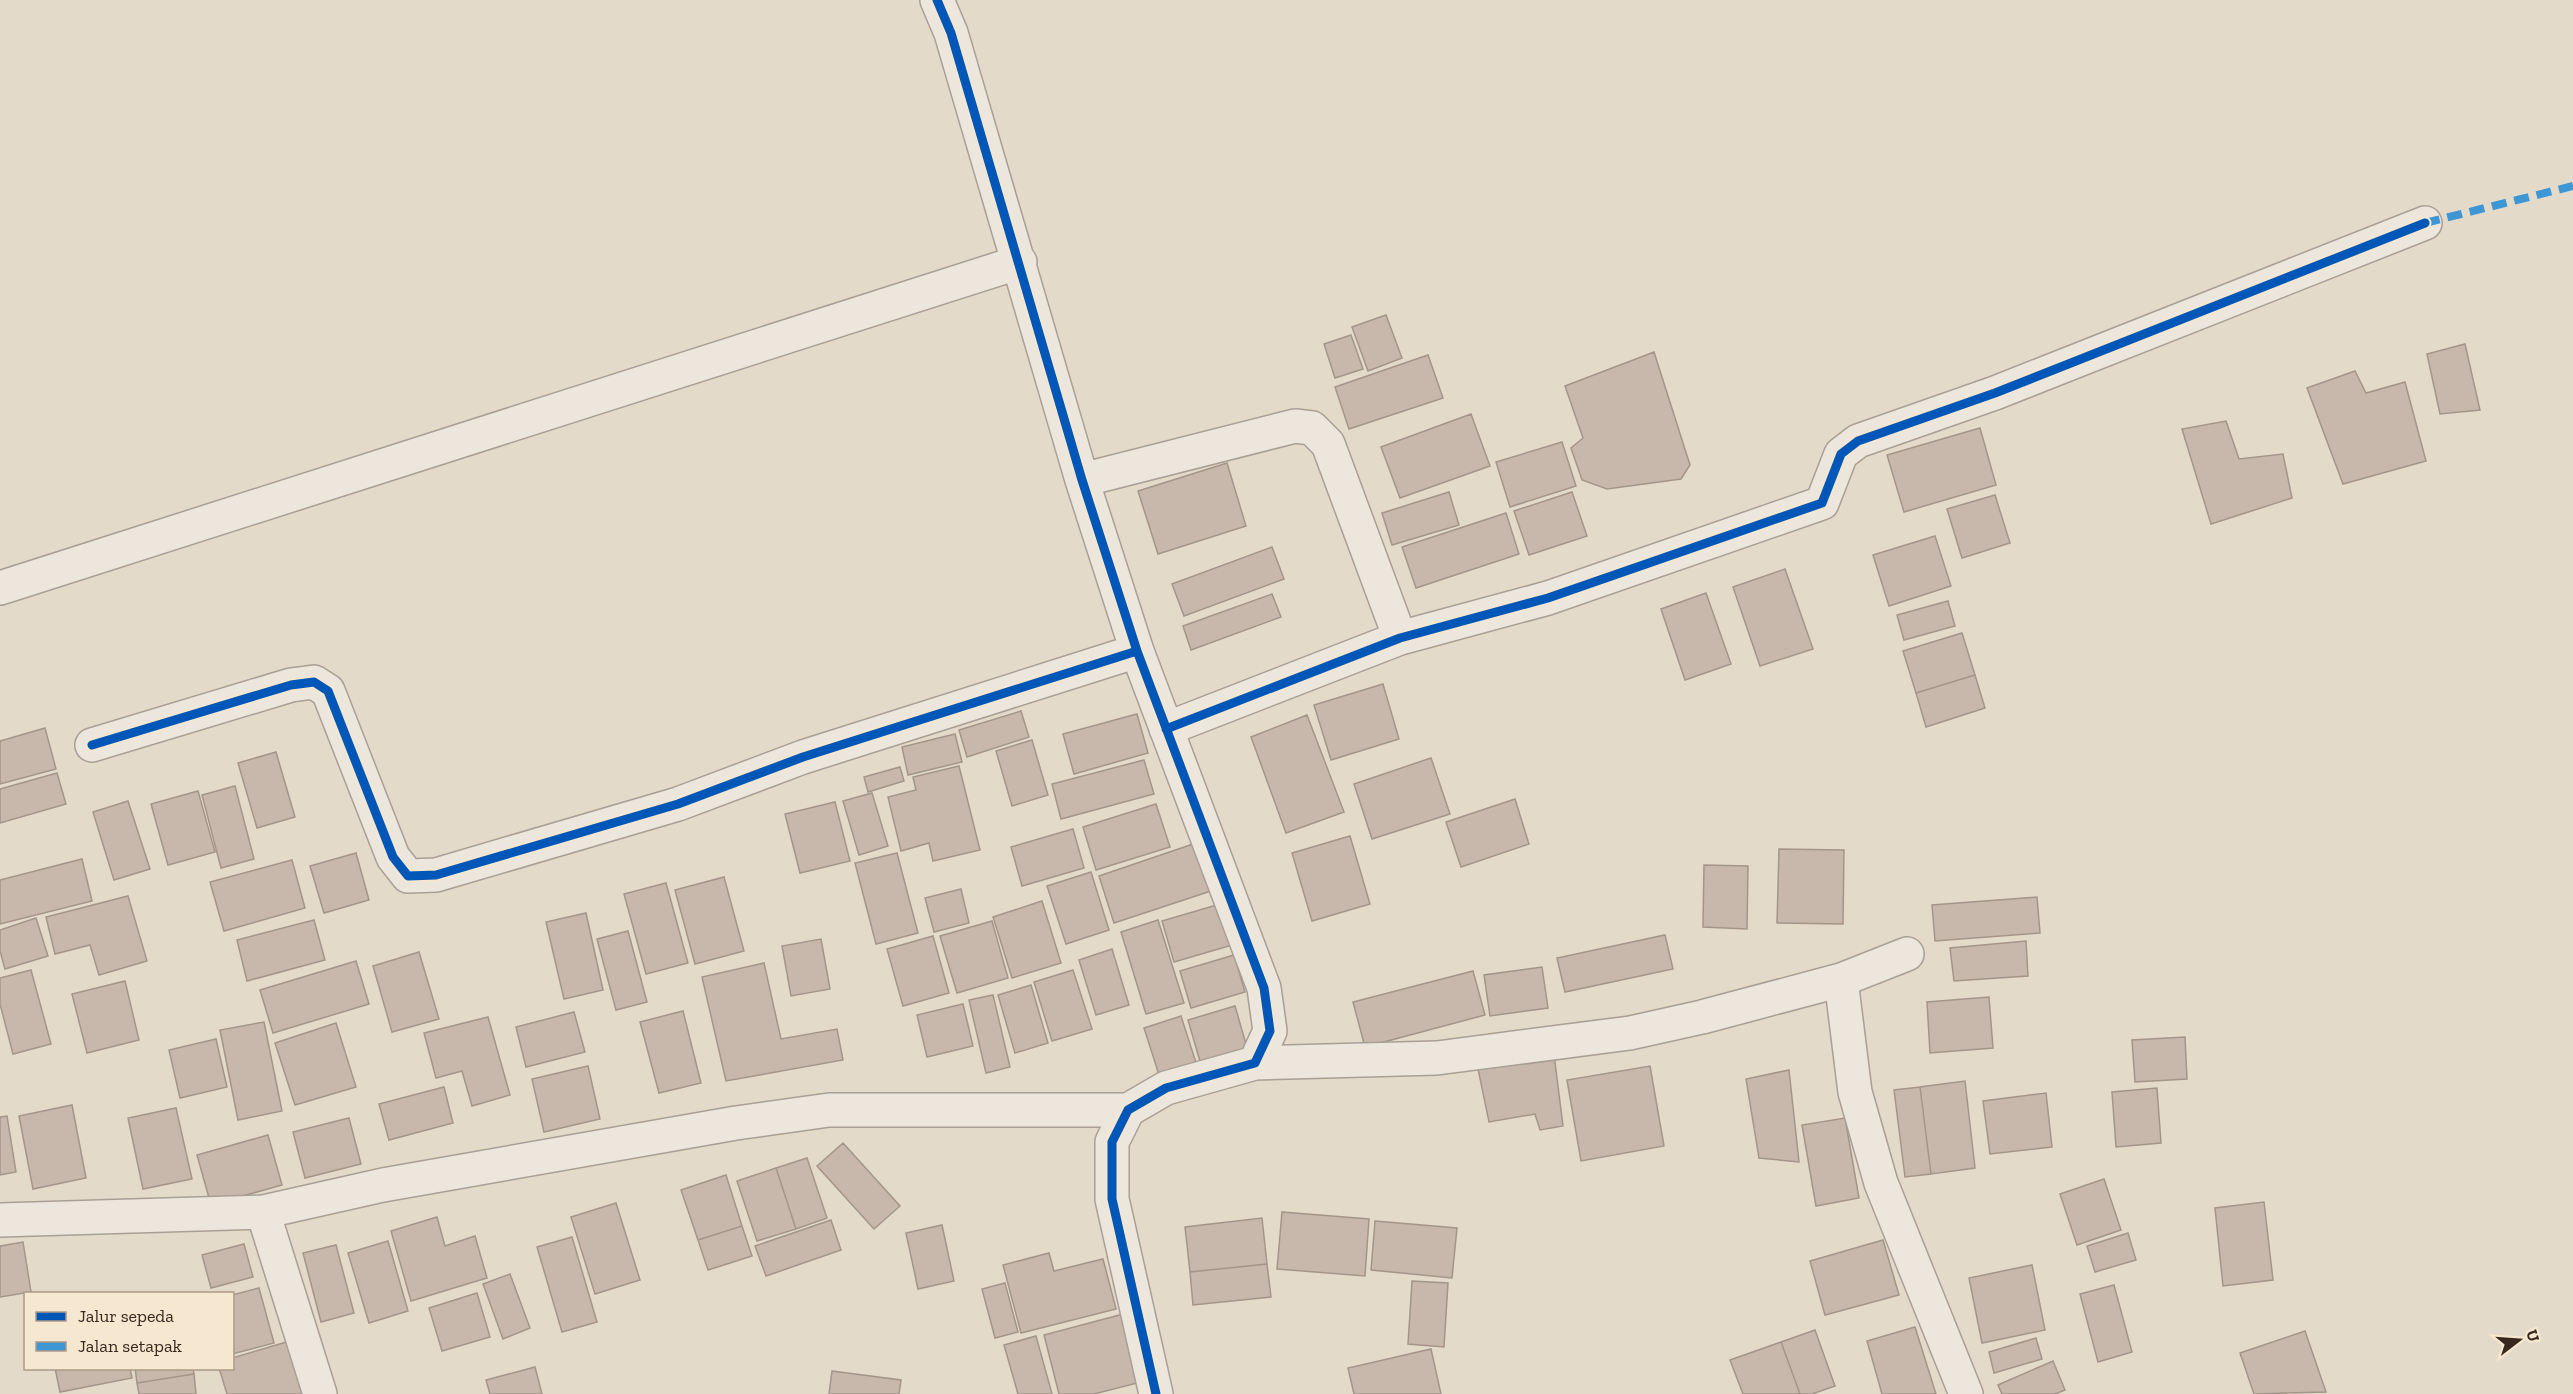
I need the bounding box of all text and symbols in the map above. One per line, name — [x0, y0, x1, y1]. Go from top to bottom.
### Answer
legend — [24, 1292, 234, 1370]
text: Jalur sepeda — [78, 1305, 174, 1327]
north arrow — [2489, 1310, 2549, 1370]
text: U — [2522, 1327, 2544, 1345]
text: Jalan setapak — [78, 1335, 183, 1357]

